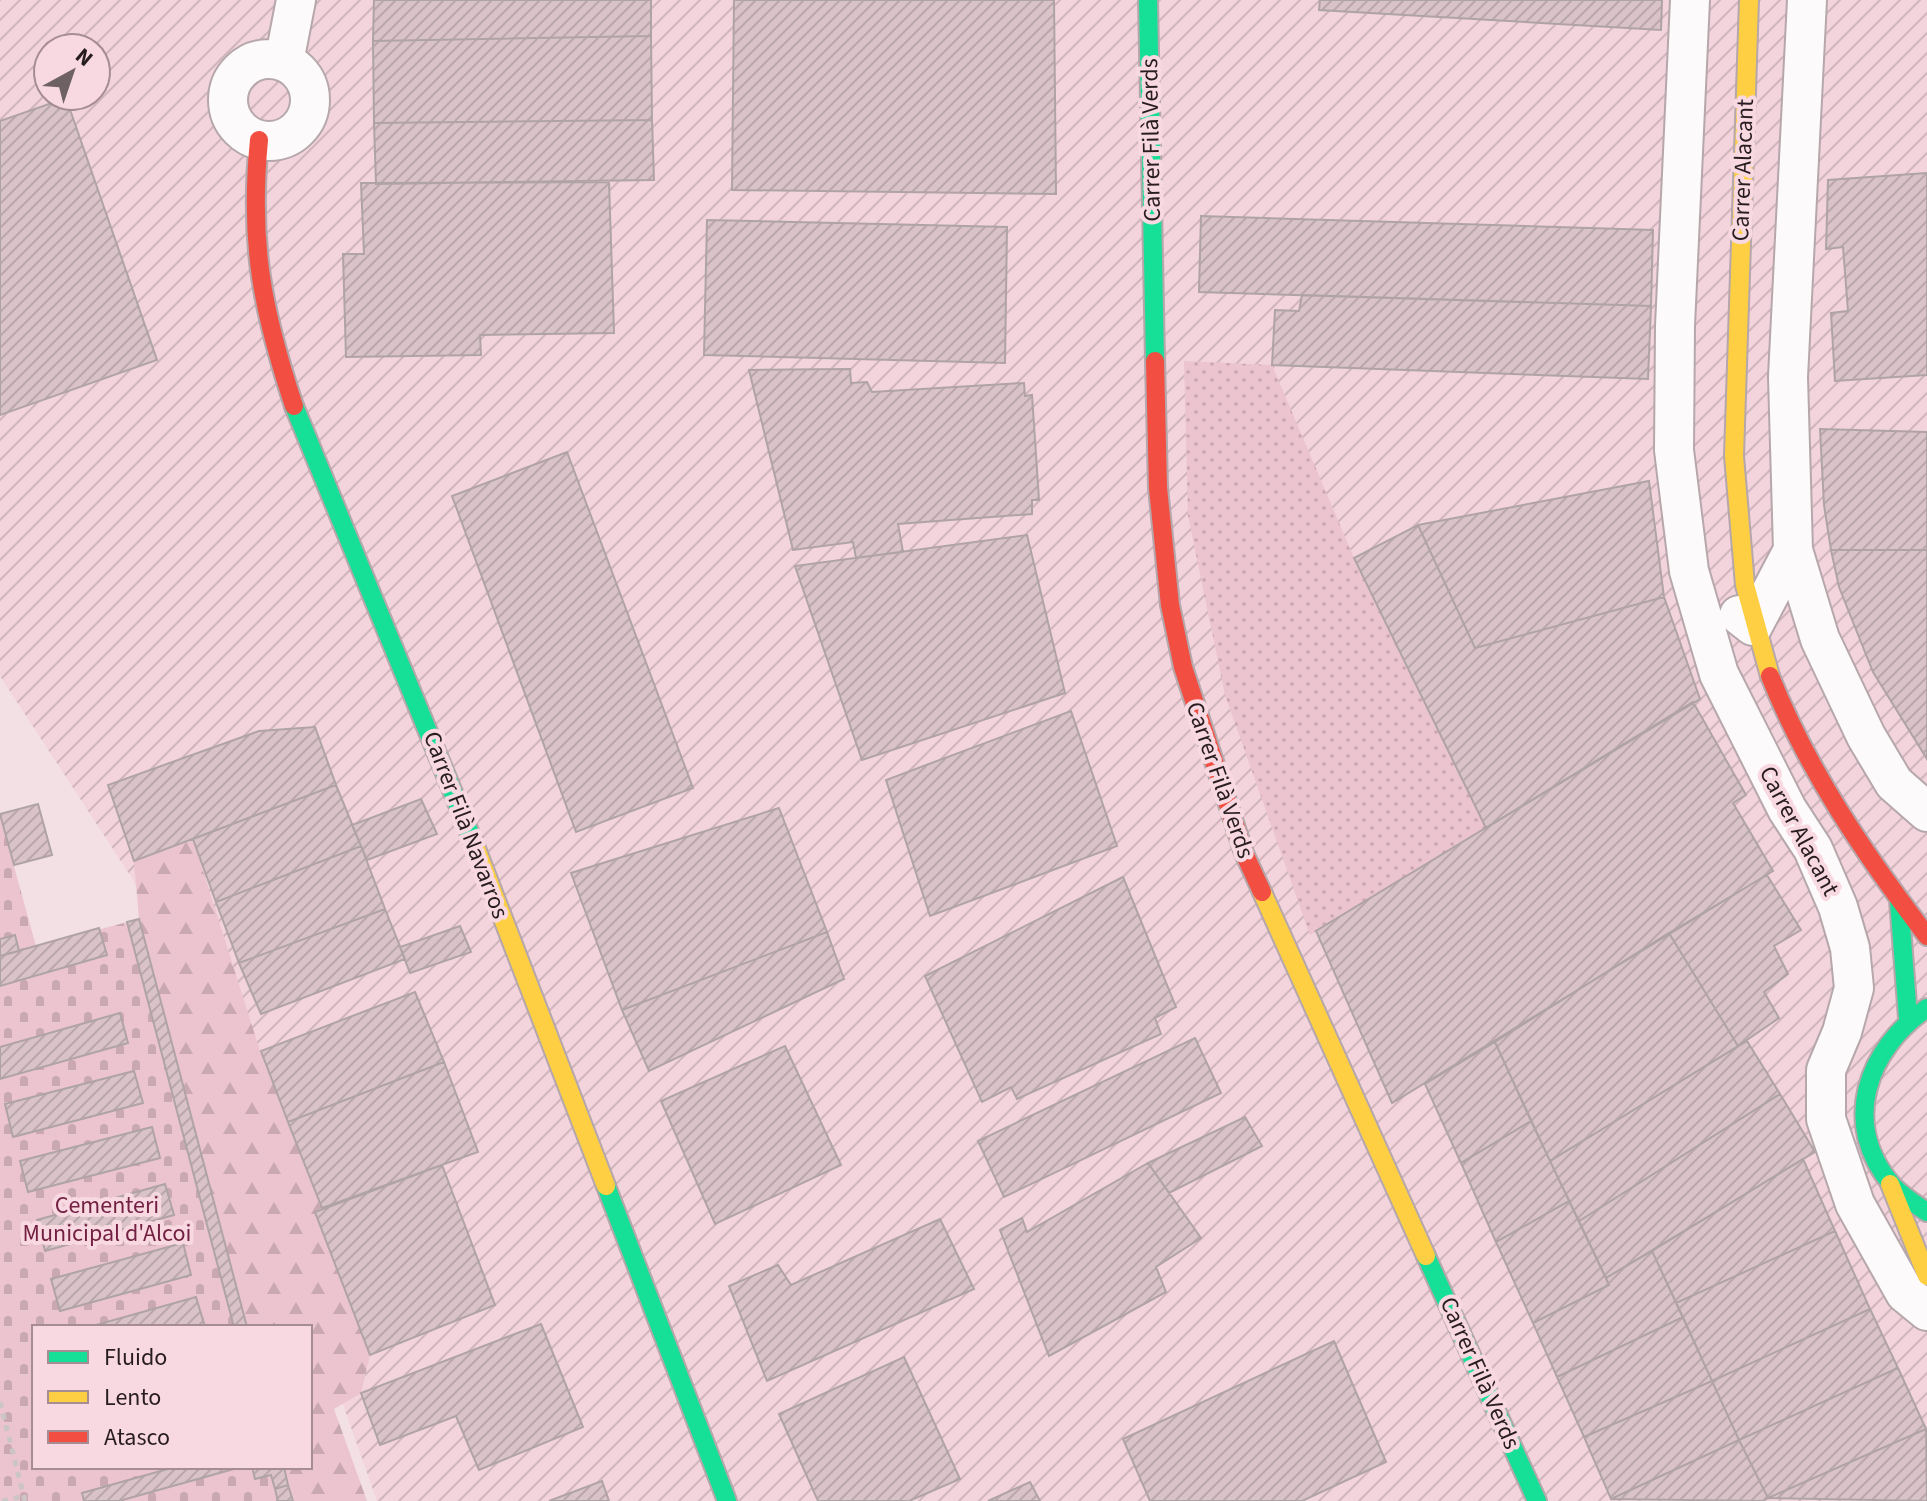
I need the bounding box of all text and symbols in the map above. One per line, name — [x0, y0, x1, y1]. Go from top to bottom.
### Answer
north arrow — [32, 32, 112, 112]
text: N — [68, 40, 100, 74]
street label: Carrer Filà Verds — [1132, 58, 1170, 222]
street label: Carrer Alacant — [1723, 98, 1763, 242]
street label: Carrer Filà Verds — [1177, 697, 1263, 863]
street label: Carrer Filà Navarros — [414, 726, 518, 924]
street label: Carrer Alacant — [1750, 760, 1848, 902]
park label: Cementeri Municipal d'Alcoi — [23, 1188, 191, 1251]
street label: Carrer Filà Verds — [1431, 1291, 1529, 1455]
legend — [32, 1325, 312, 1469]
text: Fluido — [104, 1340, 167, 1375]
text: Lento — [104, 1380, 161, 1415]
text: Atasco — [104, 1420, 170, 1455]

